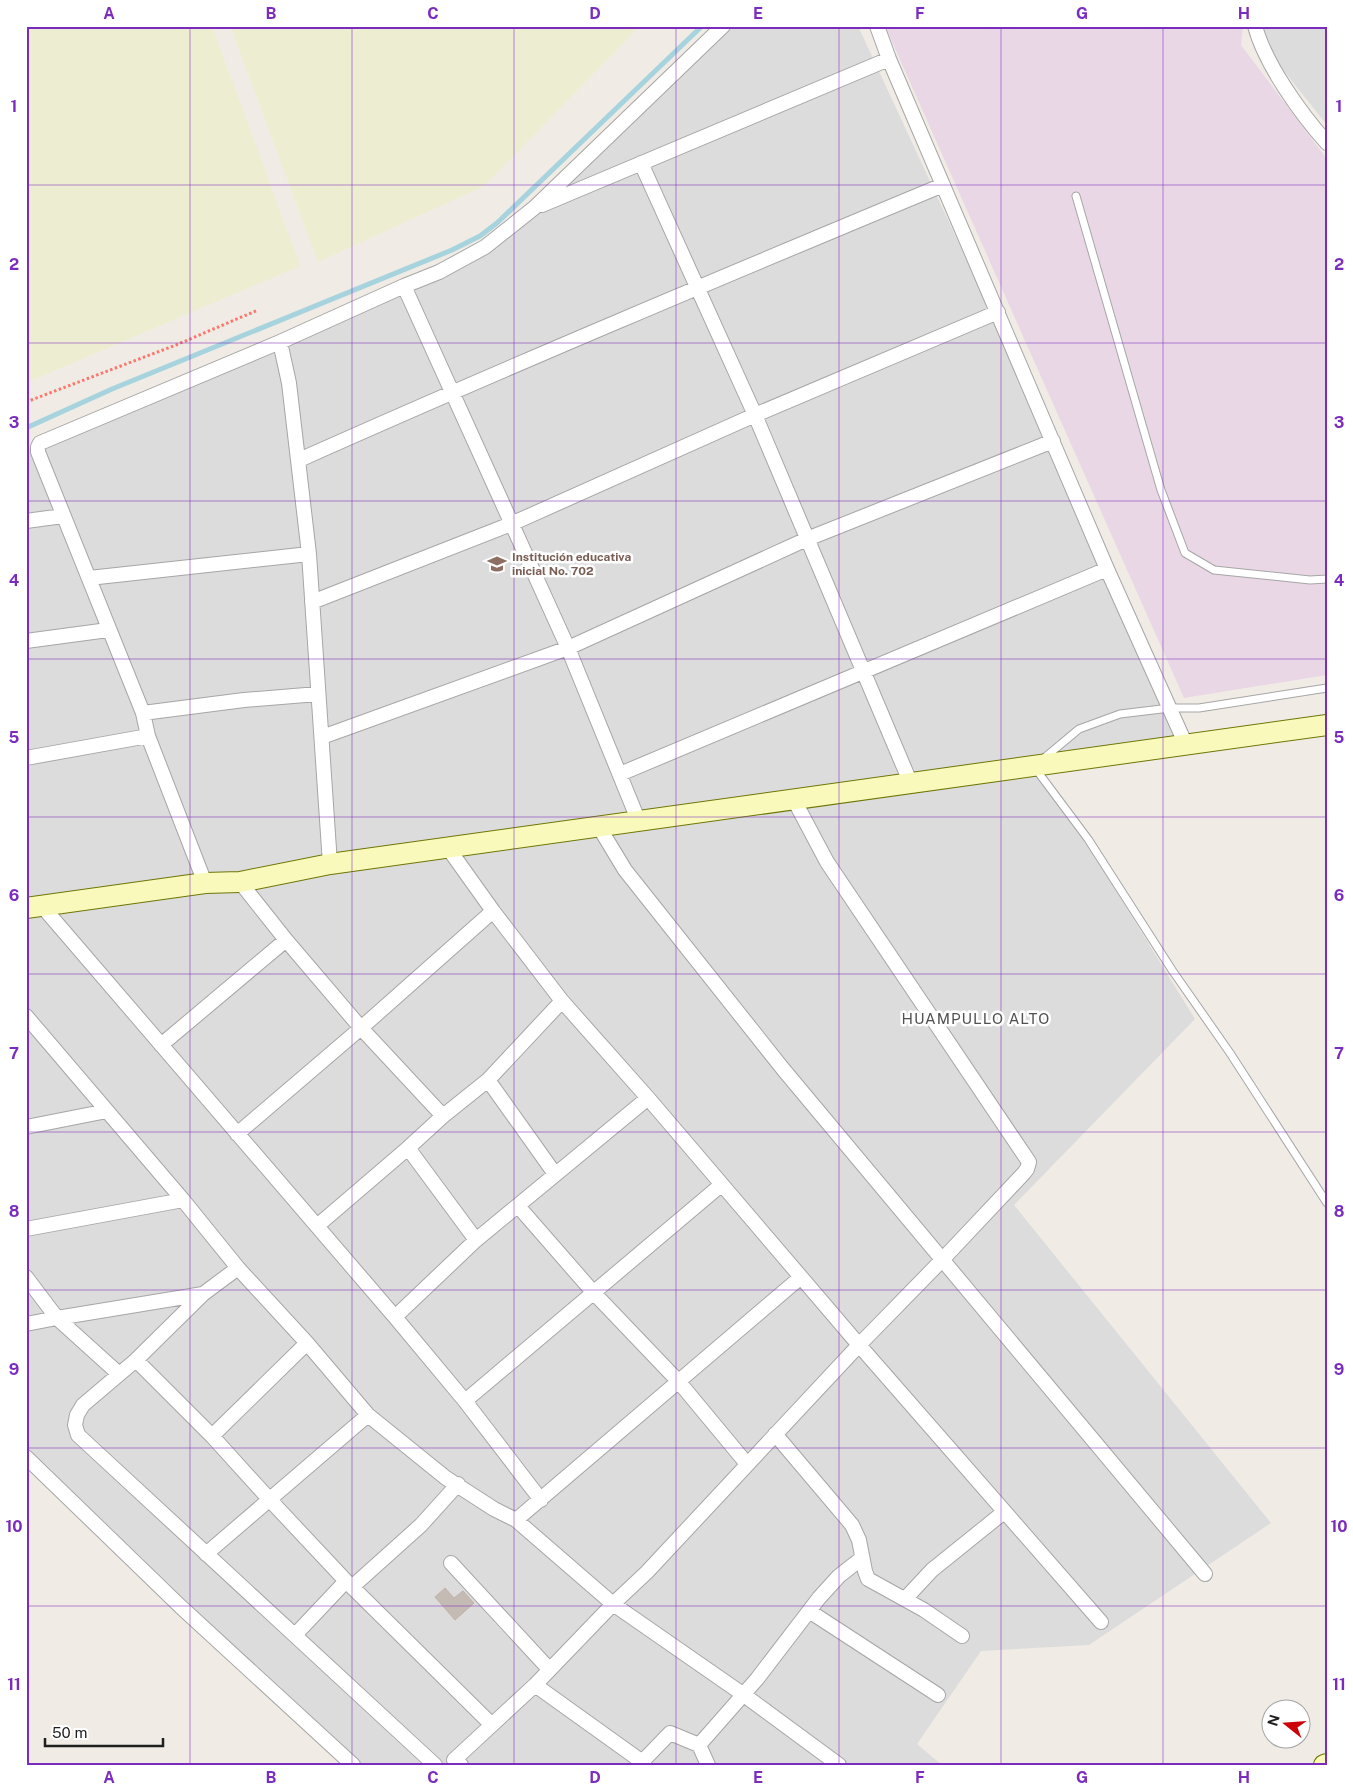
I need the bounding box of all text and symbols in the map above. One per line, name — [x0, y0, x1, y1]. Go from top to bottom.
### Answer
text: A — [103, 4, 115, 23]
text: B — [266, 4, 277, 23]
text: C — [427, 4, 439, 23]
text: D — [589, 4, 601, 23]
text: E — [753, 4, 763, 23]
text: F — [915, 4, 925, 23]
text: G — [1076, 4, 1088, 23]
text: H — [1238, 4, 1250, 23]
text: 1 — [11, 97, 17, 116]
text: 1 — [1336, 97, 1342, 116]
text: 2 — [9, 255, 19, 274]
text: 2 — [1334, 255, 1344, 274]
text: 3 — [9, 413, 19, 432]
text: 3 — [1334, 413, 1344, 432]
place label: Institución educativa inicial No. 702 — [512, 550, 631, 578]
school or university icon: Institución educativa inicial No. 702 — [486, 553, 508, 575]
text: 4 — [9, 571, 20, 590]
text: 4 — [1334, 571, 1345, 590]
text: 5 — [9, 728, 20, 747]
text: 5 — [1334, 728, 1345, 747]
text: 6 — [9, 886, 19, 905]
text: 6 — [1334, 886, 1344, 905]
district label: HUAMPULLO ALTO — [902, 1010, 1050, 1027]
text: 7 — [9, 1044, 19, 1063]
text: 7 — [1334, 1044, 1344, 1063]
text: 8 — [9, 1202, 20, 1221]
text: 8 — [1334, 1202, 1345, 1221]
text: 9 — [9, 1360, 19, 1379]
text: 9 — [1334, 1360, 1344, 1379]
text: 10 — [5, 1517, 23, 1536]
text: 10 — [1330, 1517, 1348, 1536]
text: 11 — [7, 1675, 21, 1694]
text: 11 — [1332, 1675, 1346, 1694]
north arrow — [1260, 1698, 1310, 1748]
text: N — [1264, 1713, 1283, 1728]
scale bar — [45, 1716, 162, 1748]
text: 50 m — [52, 1724, 87, 1741]
text: A — [103, 1768, 115, 1787]
text: B — [266, 1768, 277, 1787]
text: C — [427, 1768, 439, 1787]
text: D — [589, 1768, 601, 1787]
text: E — [753, 1768, 763, 1787]
text: F — [915, 1768, 925, 1787]
text: G — [1076, 1768, 1088, 1787]
text: H — [1238, 1768, 1250, 1787]

